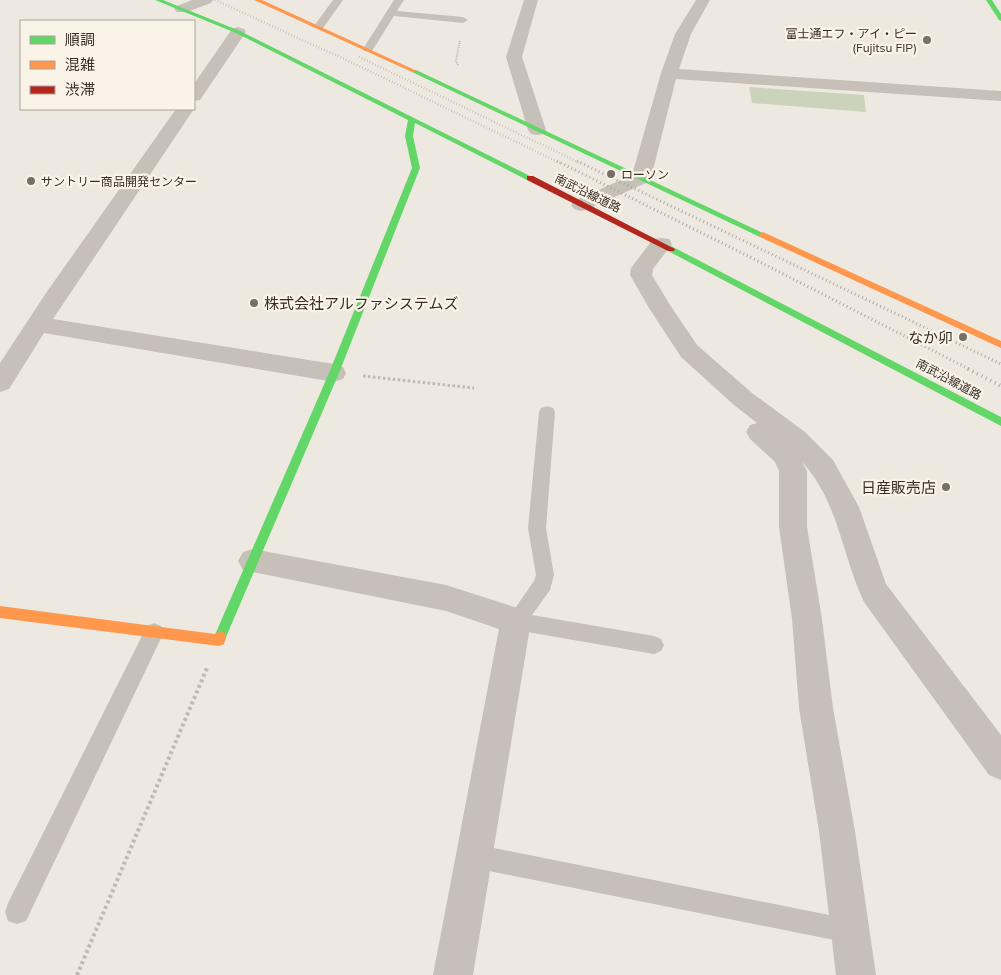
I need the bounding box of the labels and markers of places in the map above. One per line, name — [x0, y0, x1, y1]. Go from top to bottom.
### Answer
place label: 富士通エフ・アイ・ピー (Fujitsu FIP) — [786, 26, 917, 55]
marker: 富士通エフ・アイ・ピー (Fujitsu FIP) — [921, 34, 933, 46]
place label: ローソン — [621, 167, 669, 182]
marker: ローソン — [605, 168, 617, 180]
place label: サントリー商品開発センター — [41, 174, 197, 189]
marker: サントリー商品開発センター — [25, 175, 37, 187]
place label: 株式会社アルファシステムズ — [264, 294, 458, 313]
marker: 株式会社アルファシステムズ — [248, 297, 260, 309]
place label: なか卯 — [908, 328, 953, 347]
marker: なか卯 — [957, 331, 969, 343]
place label: 日産販売店 — [861, 478, 936, 497]
marker: 日産販売店 — [940, 481, 952, 493]

